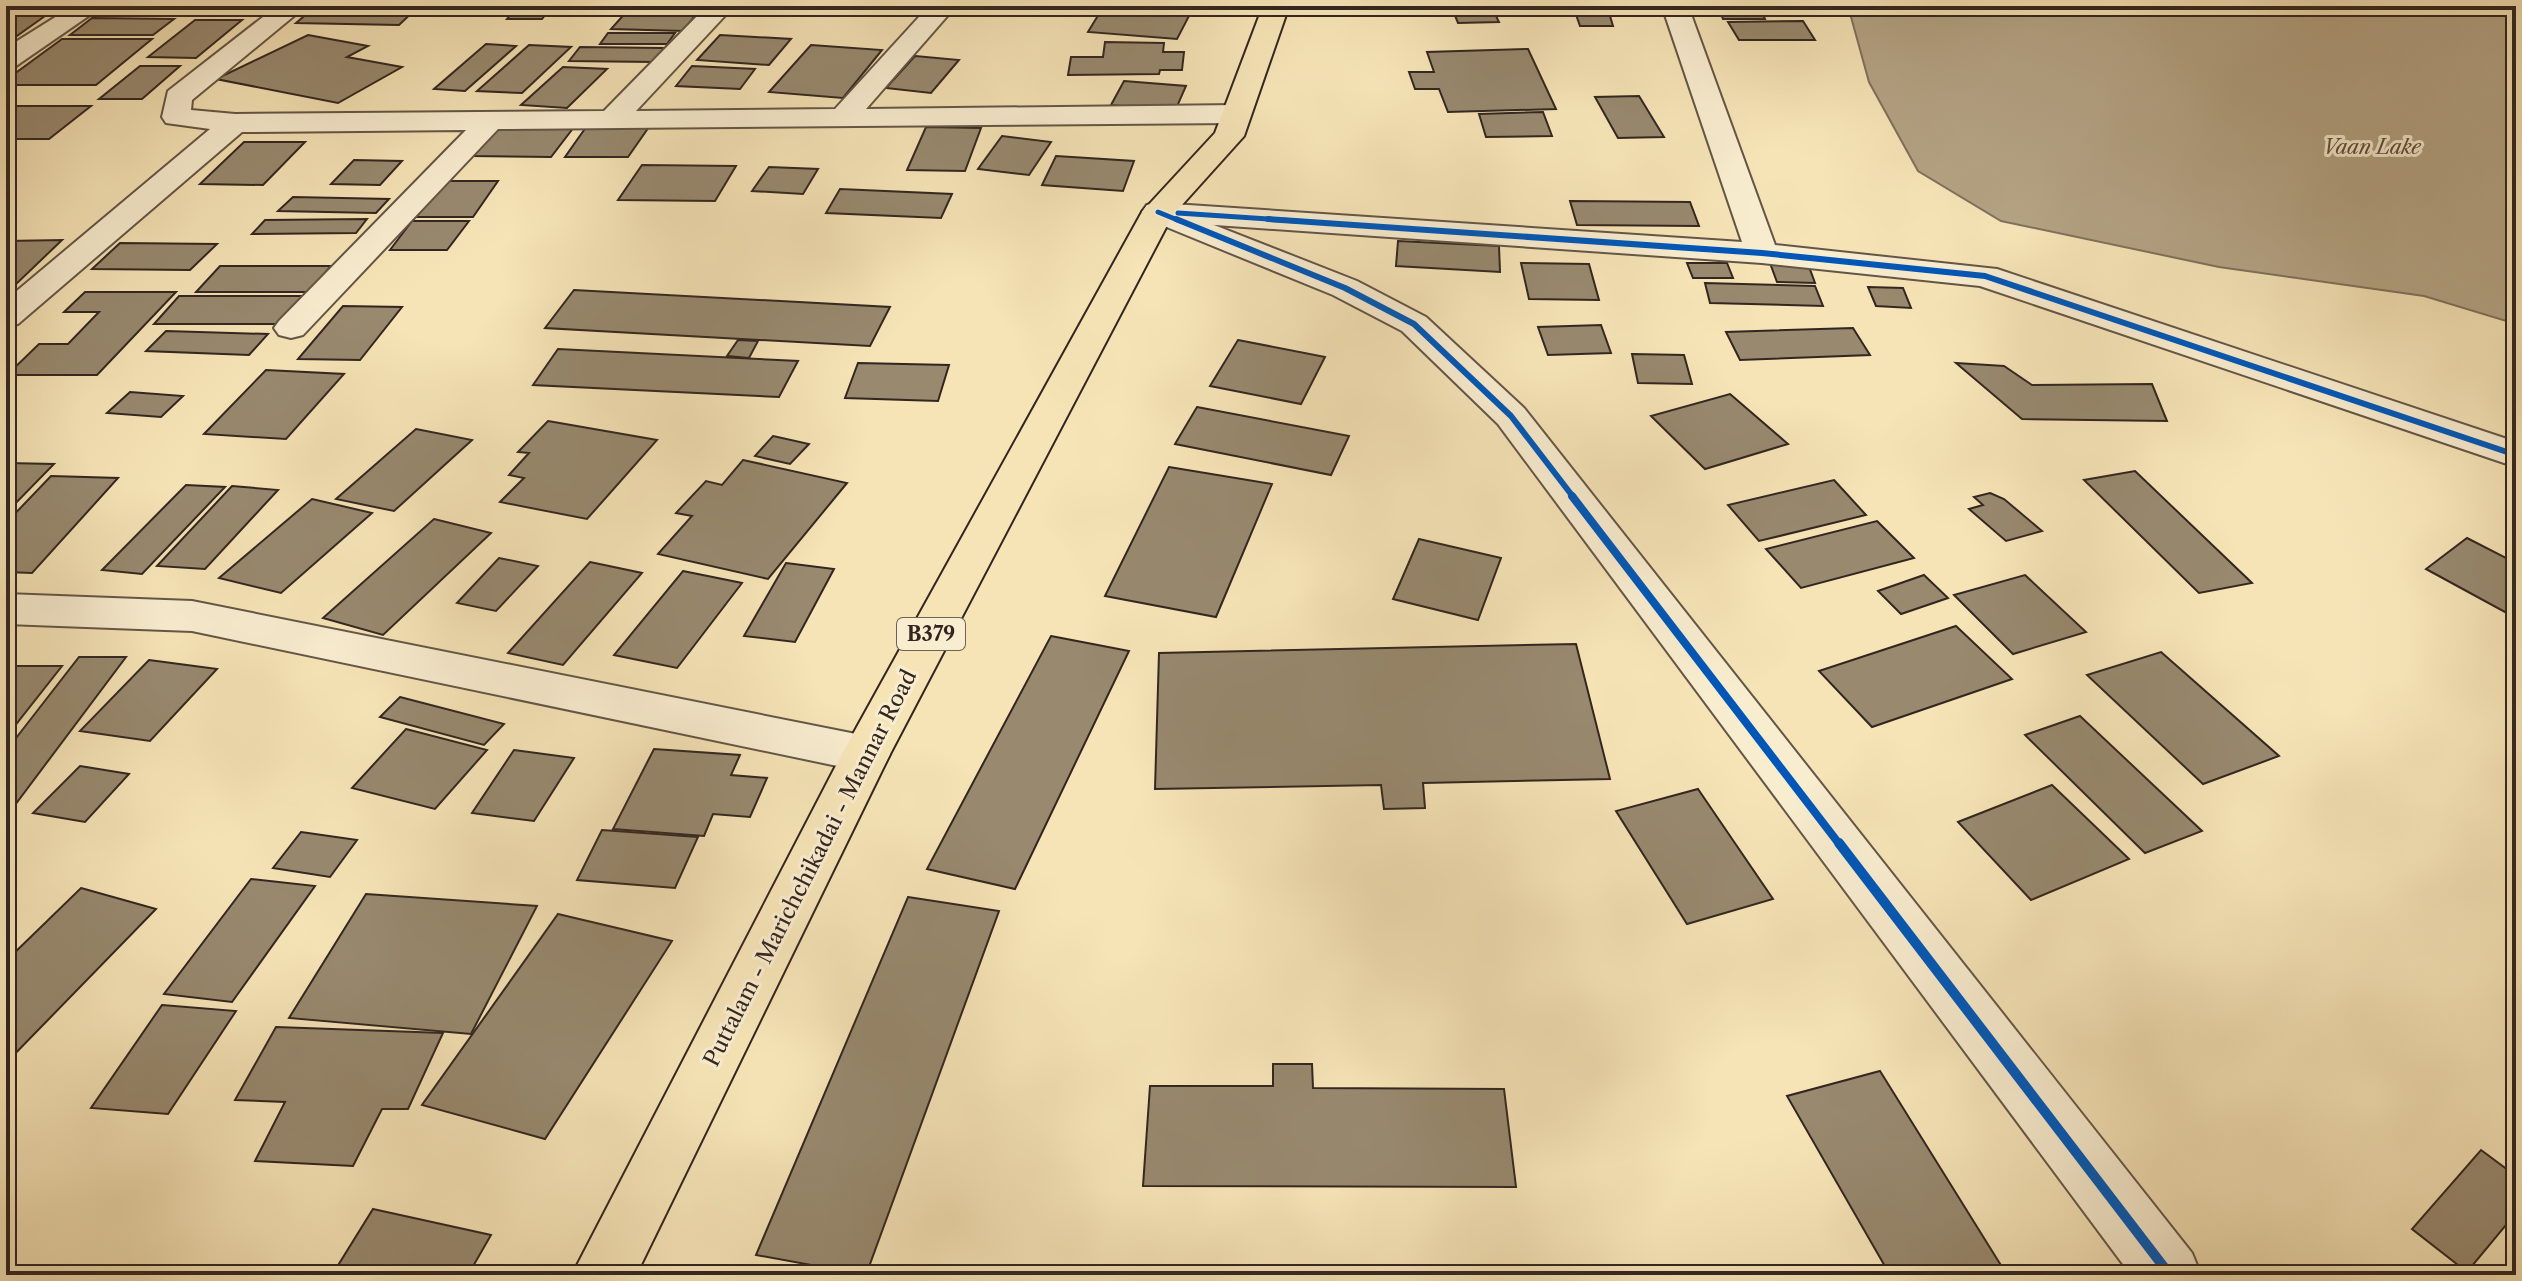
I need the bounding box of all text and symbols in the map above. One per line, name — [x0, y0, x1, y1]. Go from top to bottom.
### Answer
water label: Vaan Lake — [2323, 135, 2422, 159]
road number: B379 — [897, 618, 965, 650]
street label: Puttalam - Marichchikadai - Mannar Road — [698, 665, 922, 1071]

